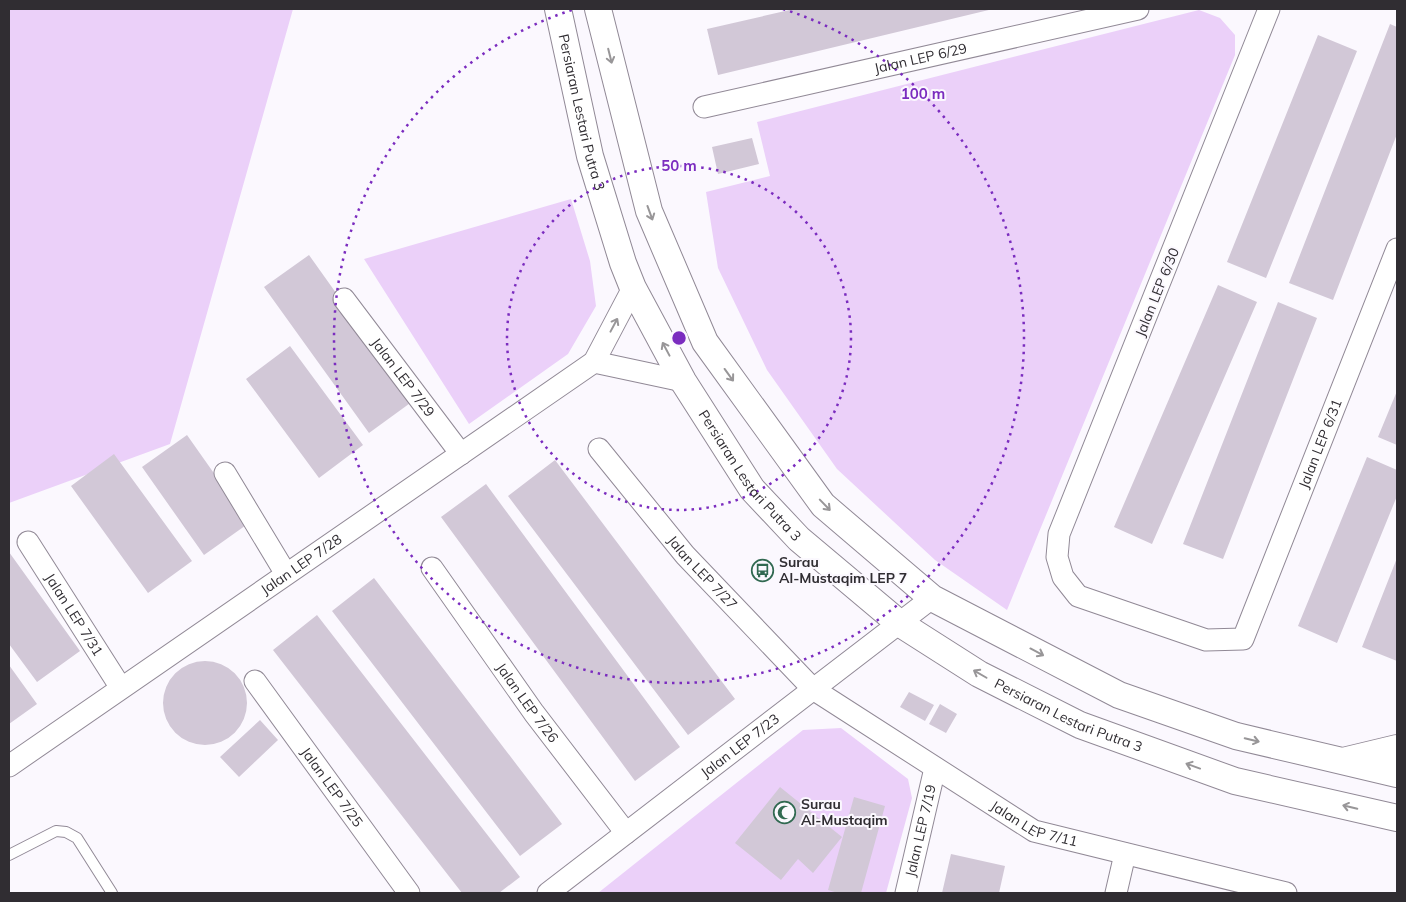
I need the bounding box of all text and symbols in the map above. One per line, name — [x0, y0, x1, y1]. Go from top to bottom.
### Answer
street label: Persiaran Lestari Putra 3 — [555, 32, 609, 193]
street label: Jalan LEP 6/29 — [872, 39, 969, 77]
one-way arrow — [606, 48, 615, 64]
text: 100 m — [901, 84, 945, 103]
text: 50 m — [661, 156, 697, 175]
one-way arrow — [646, 205, 655, 221]
street label: Jalan LEP 6/30 — [1131, 245, 1183, 339]
one-way arrow — [609, 318, 619, 333]
centre of rings — [670, 329, 688, 347]
street label: Jalan LEP 7/29 — [367, 334, 439, 420]
one-way arrow — [661, 341, 671, 356]
one-way arrow — [723, 368, 734, 381]
street label: Jalan LEP 6/31 — [1294, 396, 1346, 491]
street label: Persiaran Lestari Putra 3 — [695, 406, 805, 545]
one-way arrow — [819, 499, 831, 512]
street label: Jalan LEP 7/28 — [257, 530, 345, 599]
street label: Jalan LEP 7/27 — [664, 532, 741, 613]
place label: Surau Al-Mustaqim LEP 7 — [779, 553, 907, 587]
bus stop icon: Surau Al-Mustaqim LEP 7 — [751, 558, 775, 582]
street label: Jalan LEP 7/31 — [41, 570, 107, 659]
one-way arrow — [1030, 647, 1045, 657]
street label: Jalan LEP 7/26 — [492, 659, 562, 746]
one-way arrow — [972, 669, 987, 679]
street label: Persiaran Lestari Putra 3 — [992, 674, 1145, 756]
street label: Jalan LEP 7/23 — [697, 710, 783, 782]
one-way arrow — [1244, 736, 1260, 745]
street label: Jalan LEP 7/25 — [297, 743, 367, 831]
one-way arrow — [1185, 761, 1201, 770]
street label: Jalan LEP 7/19 — [901, 783, 940, 879]
place label: Surau Al-Mustaqim — [801, 795, 888, 829]
street label: Jalan LEP 7/11 — [987, 797, 1080, 850]
mosque icon: Surau Al-Mustaqim — [773, 800, 797, 824]
one-way arrow — [1342, 802, 1358, 811]

